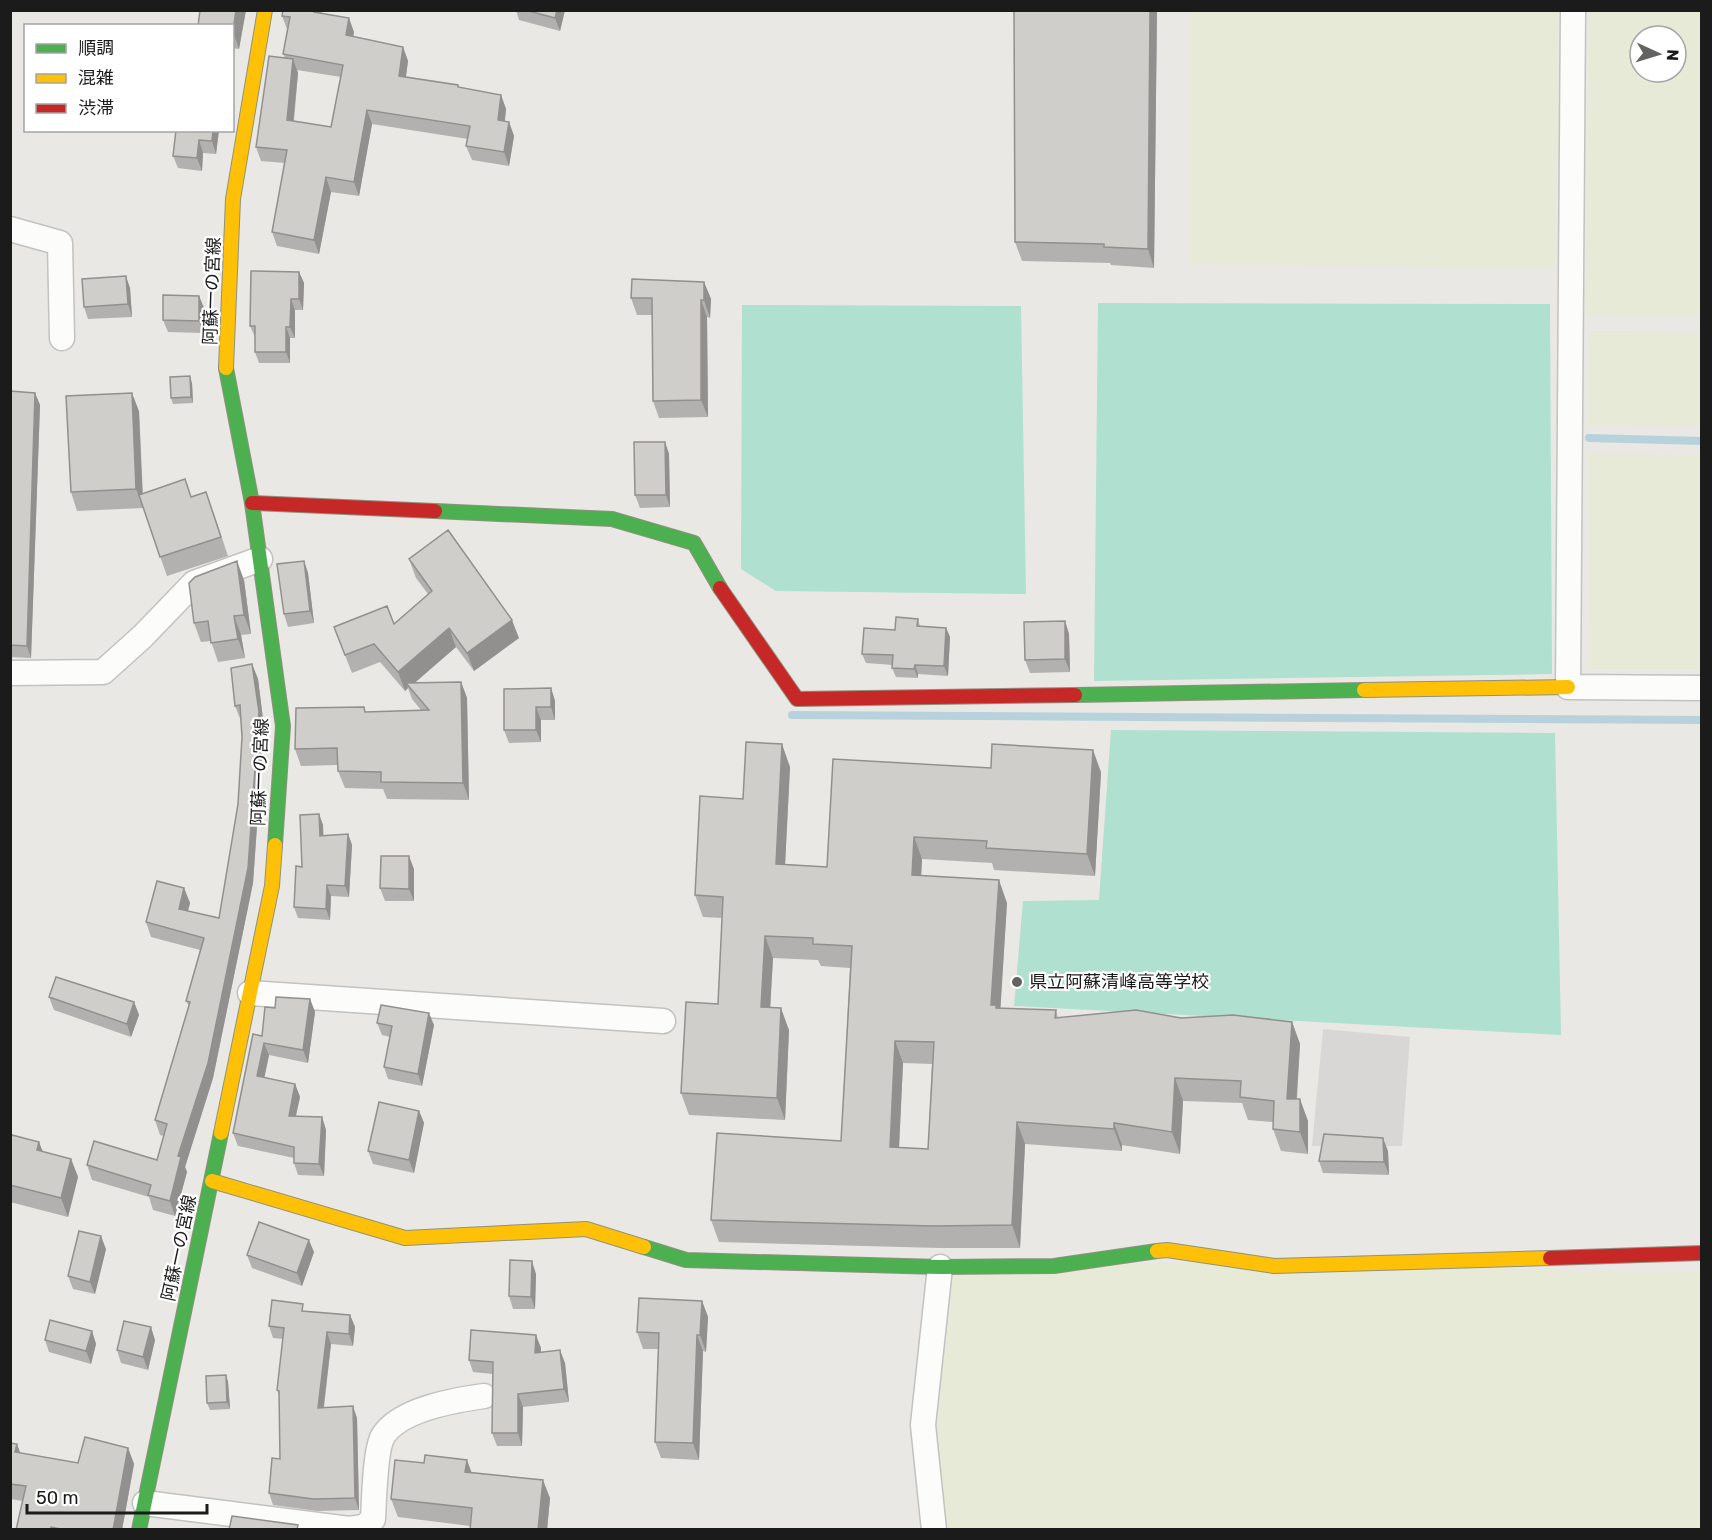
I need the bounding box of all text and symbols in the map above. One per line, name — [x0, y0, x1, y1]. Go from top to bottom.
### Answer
legend — [24, 24, 234, 132]
north arrow — [1628, 24, 1688, 84]
text: 順調 — [78, 37, 114, 59]
text: N — [1663, 49, 1682, 61]
text: 混雑 — [78, 67, 114, 89]
text: 渋滞 — [78, 97, 114, 119]
street label: 阿蘇一の宮線 — [199, 237, 225, 345]
street label: 阿蘇一の宮線 — [247, 718, 273, 826]
place label: 県立阿蘇清峰高等学校 — [1029, 971, 1209, 993]
marker: 県立阿蘇清峰高等学校 — [1010, 975, 1024, 989]
street label: 阿蘇一の宮線 — [157, 1193, 201, 1303]
scale bar — [27, 1477, 207, 1515]
text: 50 m — [36, 1487, 79, 1509]

